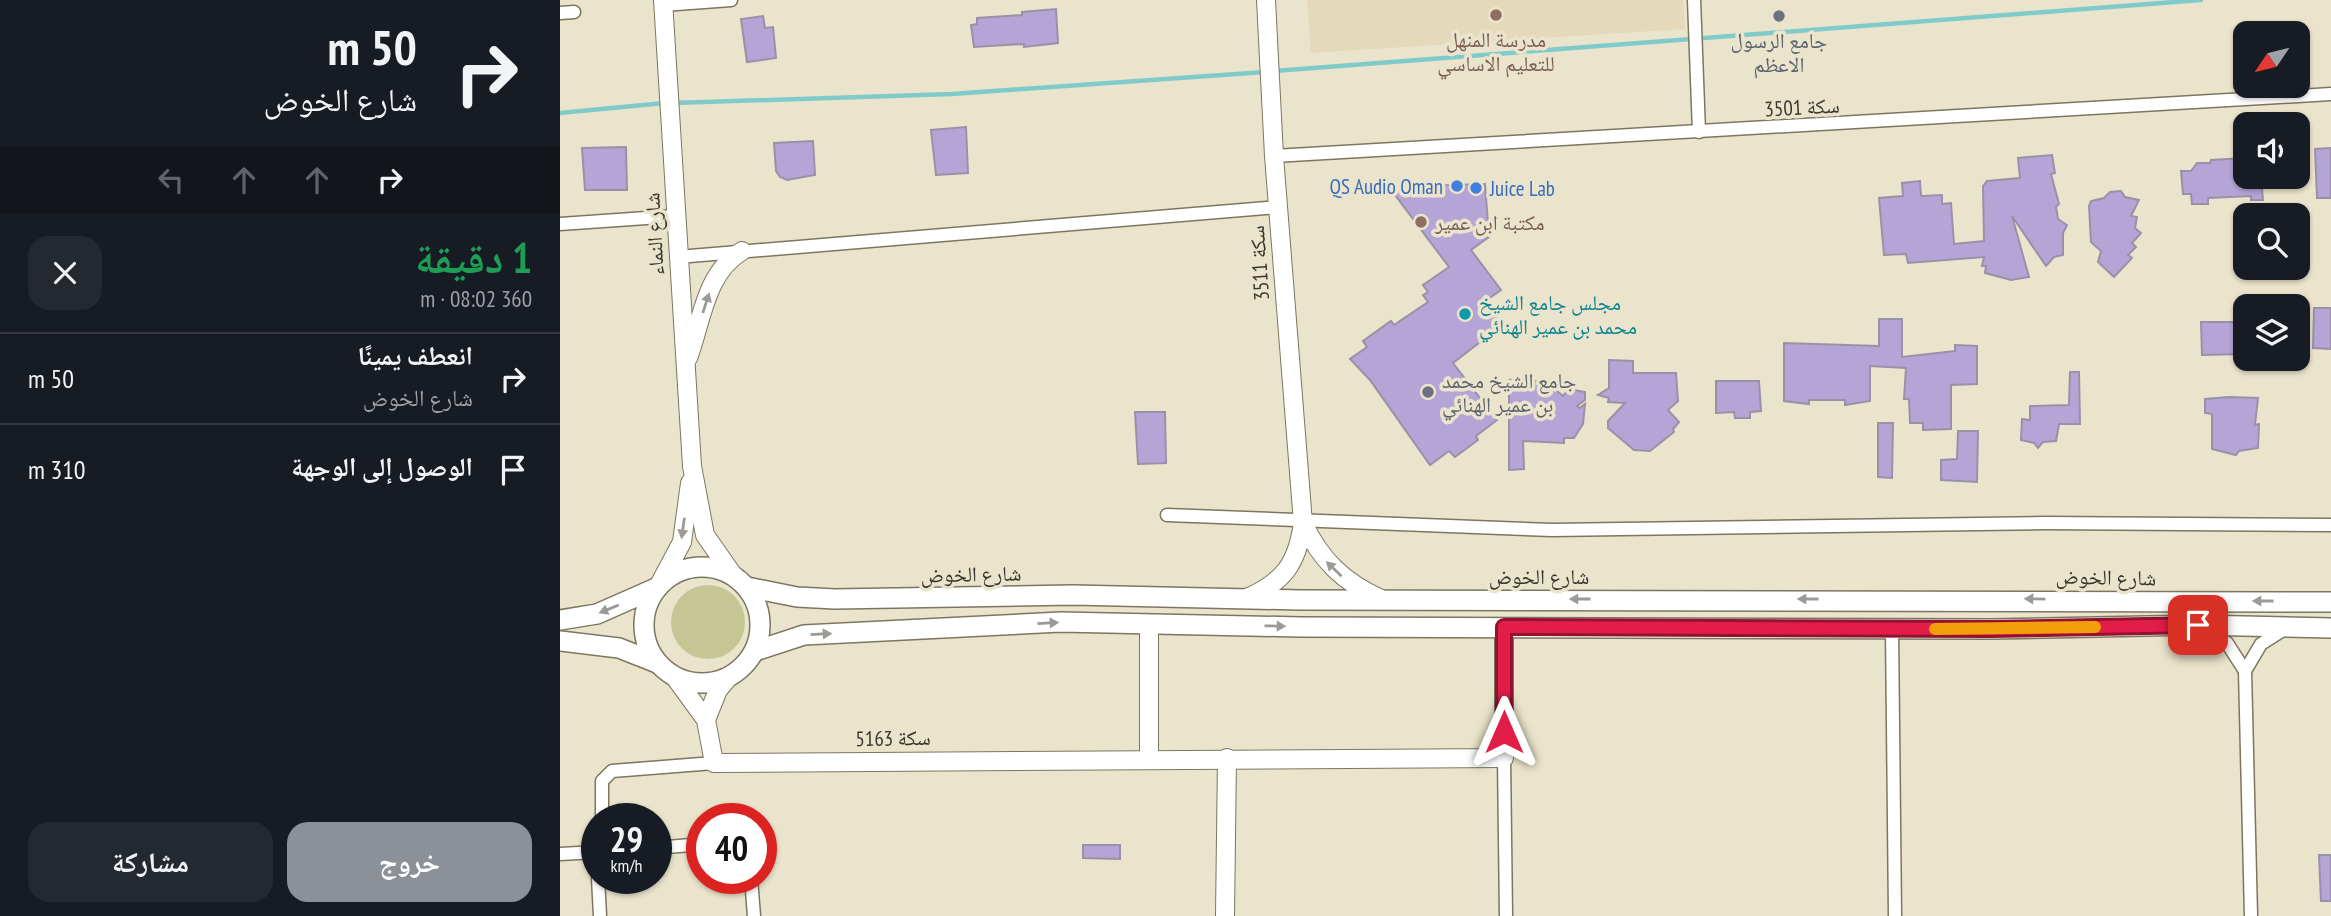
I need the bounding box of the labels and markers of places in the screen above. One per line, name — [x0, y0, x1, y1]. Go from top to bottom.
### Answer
marker: مدرسة المنهل للتعليم الاساسي — [1488, 7, 1504, 23]
marker: جامع الرسول الاعظم — [1771, 8, 1787, 24]
place label: مدرسة المنهل للتعليم الاساسي — [1437, 26, 1555, 80]
place label: جامع الرسول الاعظم — [1731, 27, 1827, 79]
place label: QS Audio Oman — [1330, 173, 1443, 200]
place label: Juice Lab — [1489, 175, 1555, 202]
marker: QS Audio Oman — [1449, 178, 1465, 194]
marker: Juice Lab — [1468, 180, 1484, 196]
place label: مكتبة ابن عمير — [1434, 209, 1545, 236]
marker: مكتبة ابن عمير — [1413, 214, 1429, 230]
place label: مجلس جامع الشيخ محمد بن عمير الهنائي — [1479, 289, 1637, 343]
marker: مجلس جامع الشيخ محمد بن عمير الهنائي — [1457, 306, 1473, 322]
place label: جامع الشيخ محمد بن عمير الهنائي — [1442, 367, 1576, 421]
marker: جامع الشيخ محمد بن عمير الهنائي — [1420, 384, 1436, 400]
pin — [2168, 595, 2228, 655]

